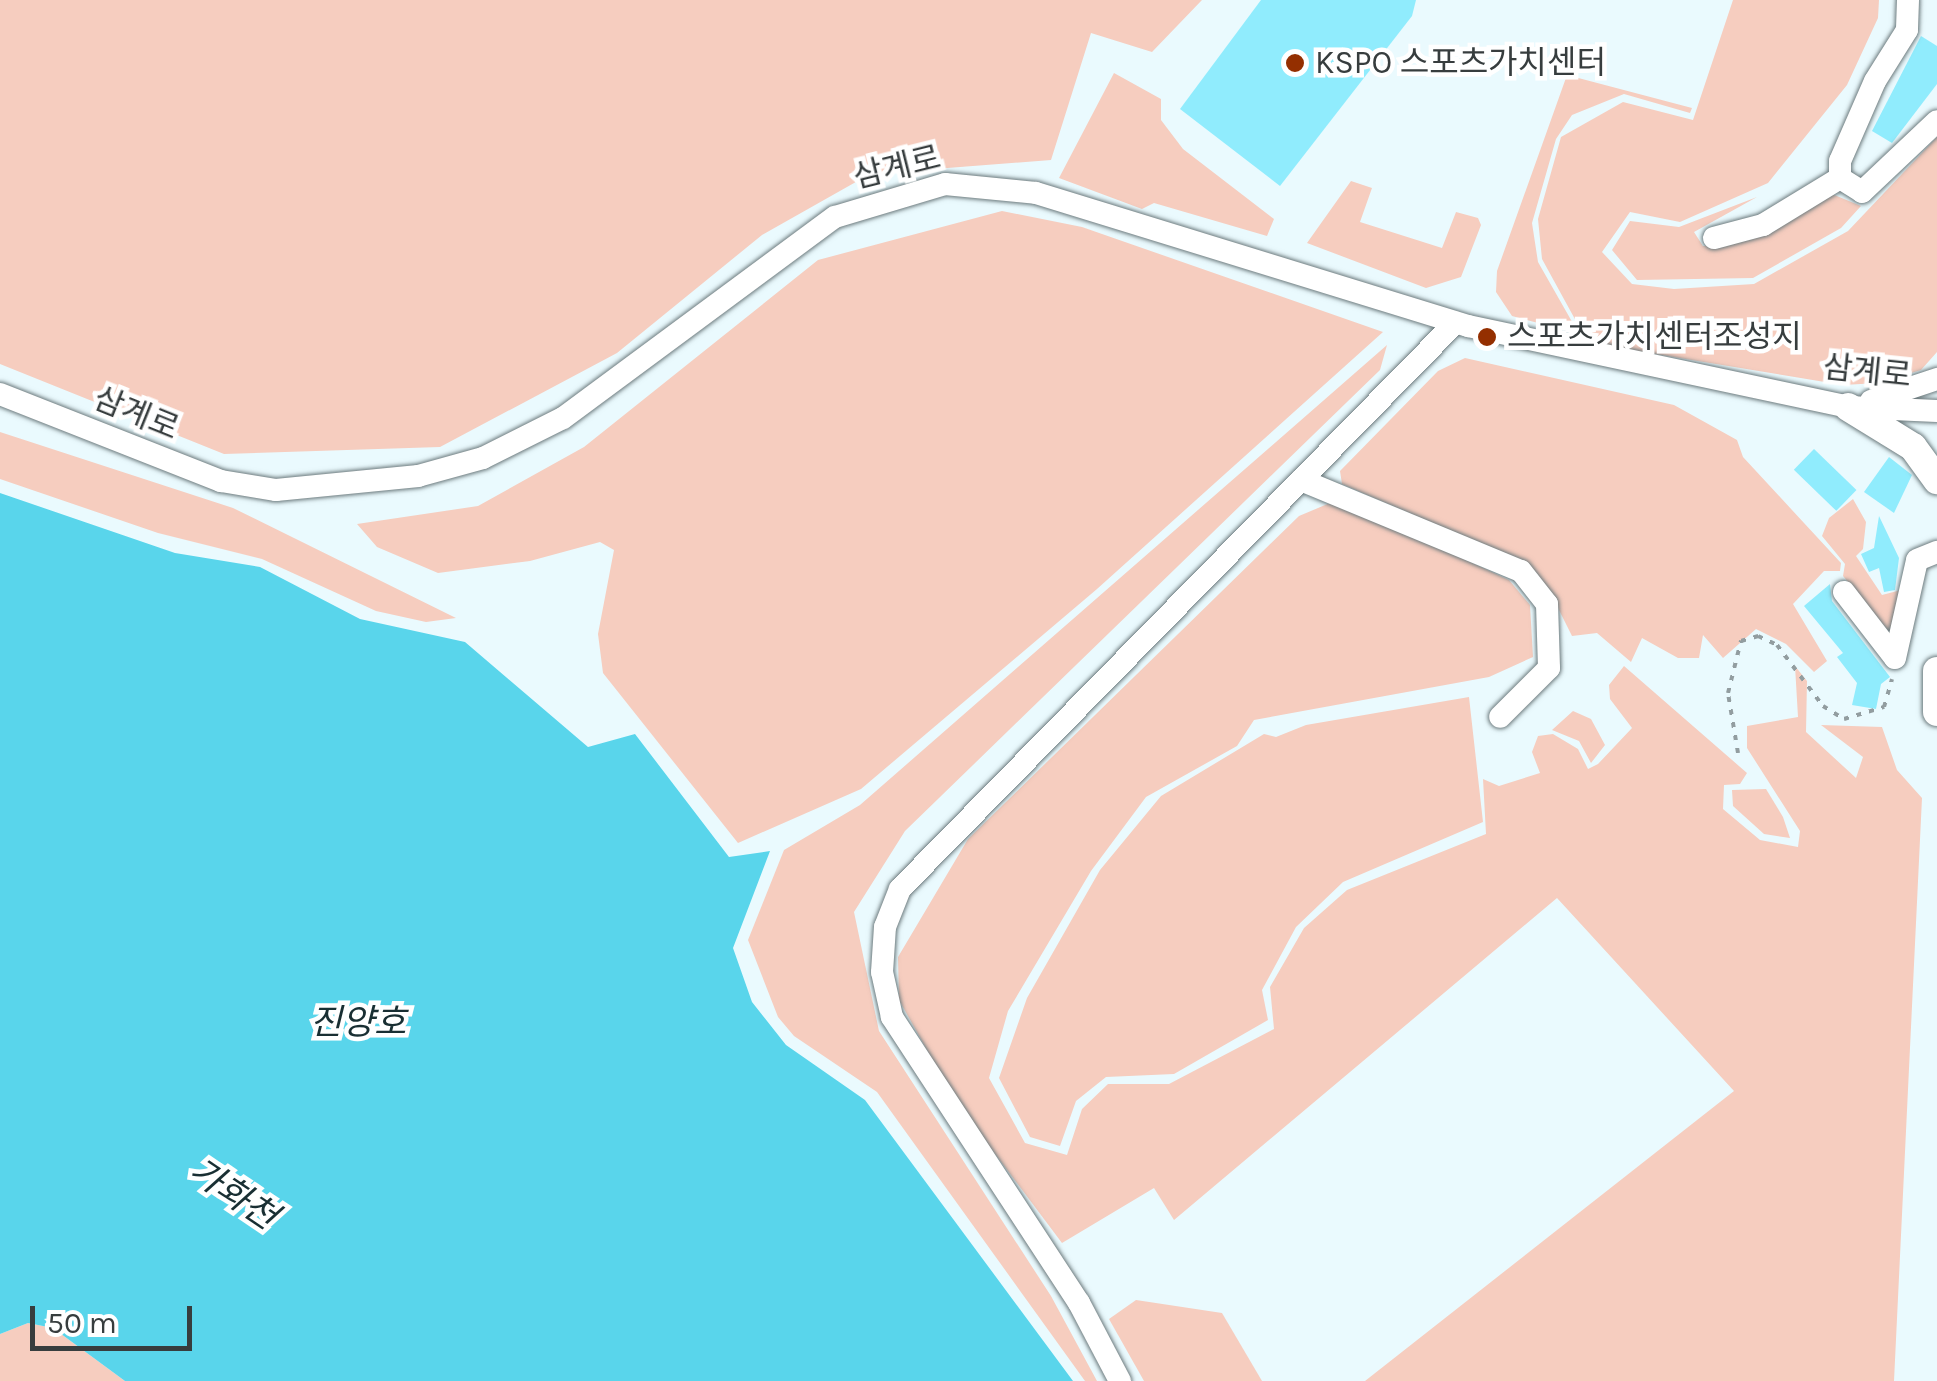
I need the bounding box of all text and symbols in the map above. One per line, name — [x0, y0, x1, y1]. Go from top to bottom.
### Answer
place label: KSPO 스포츠가치센터 — [1315, 44, 1606, 82]
marker: KSPO 스포츠가치센터 — [1284, 52, 1306, 74]
street label: 삼계로 — [850, 139, 944, 197]
place label: 스포츠가치센터조성지 — [1507, 318, 1801, 356]
marker: 스포츠가치센터조성지 — [1476, 326, 1498, 348]
street label: 삼계로 — [1821, 348, 1913, 396]
street label: 삼계로 — [88, 380, 184, 448]
water label: 진양호 — [310, 1002, 406, 1044]
water label: 가화천 — [181, 1150, 285, 1238]
scale bar — [35, 1286, 198, 1348]
text: 50 m — [47, 1305, 117, 1341]

